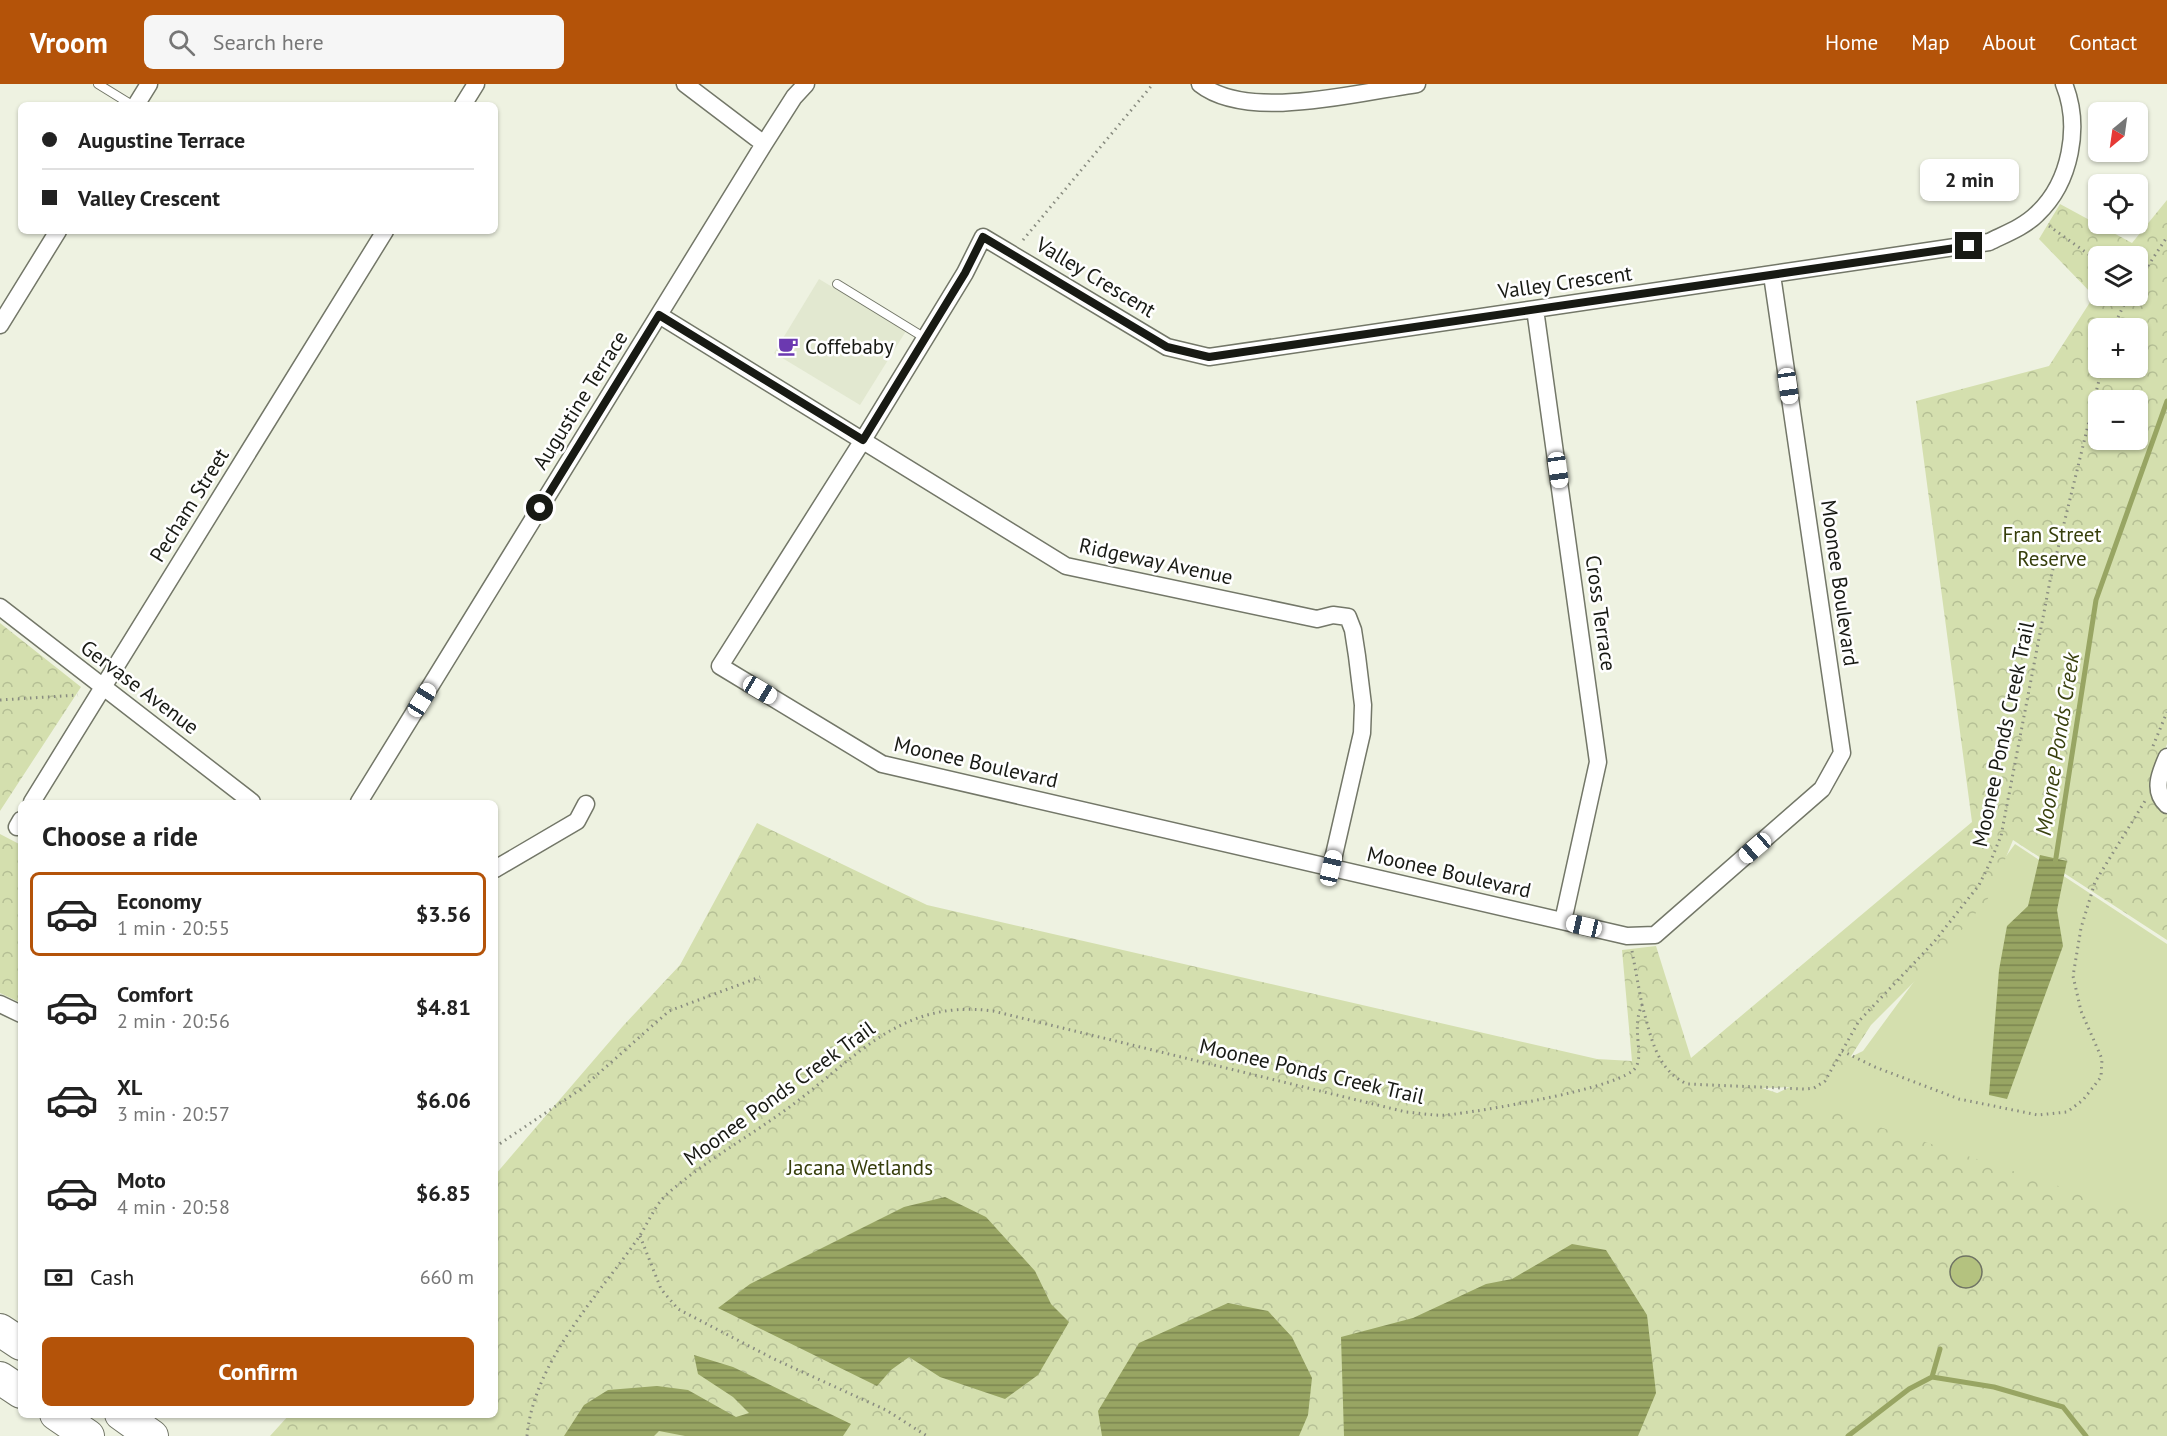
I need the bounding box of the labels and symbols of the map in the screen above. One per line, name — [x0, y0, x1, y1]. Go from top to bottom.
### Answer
north arrow — [2088, 102, 2148, 162]
callout: 2 min — [1920, 159, 2018, 201]
street label: Valley Crescent — [1030, 230, 1161, 323]
route end — [1955, 232, 1982, 259]
street label: Valley Crescent — [1495, 259, 1634, 305]
street label: Augustine Terrace — [526, 325, 634, 475]
place label: Coffebaby — [805, 333, 894, 360]
cafe icon: Coffebaby — [776, 334, 800, 358]
car — [1777, 367, 1799, 405]
street label: Pecham Street — [143, 443, 235, 567]
car — [1547, 451, 1569, 489]
route start — [526, 494, 553, 521]
street label: Moonee Boulevard — [1815, 498, 1865, 668]
park label: Fran Street Reserve — [2002, 521, 2102, 572]
street label: Ridgeway Avenue — [1077, 532, 1235, 590]
street label: Cross Terrace — [1580, 553, 1622, 673]
street label: Moonee Ponds Creek Trail — [1966, 619, 2040, 849]
street label: Gervase Avenue — [75, 634, 205, 740]
water label: Moonee Ponds Creek — [2029, 649, 2085, 838]
car — [740, 673, 780, 707]
car — [405, 680, 439, 720]
street label: Moonee Boulevard — [891, 730, 1061, 794]
car — [1736, 829, 1774, 867]
street label: Moonee Boulevard — [1364, 840, 1534, 904]
car — [1318, 848, 1344, 888]
car — [1564, 913, 1604, 939]
street label: Moonee Ponds Creek Trail — [678, 1015, 880, 1171]
street label: Moonee Ponds Creek Trail — [1197, 1032, 1427, 1110]
park label: Jacana Wetlands — [786, 1154, 933, 1181]

